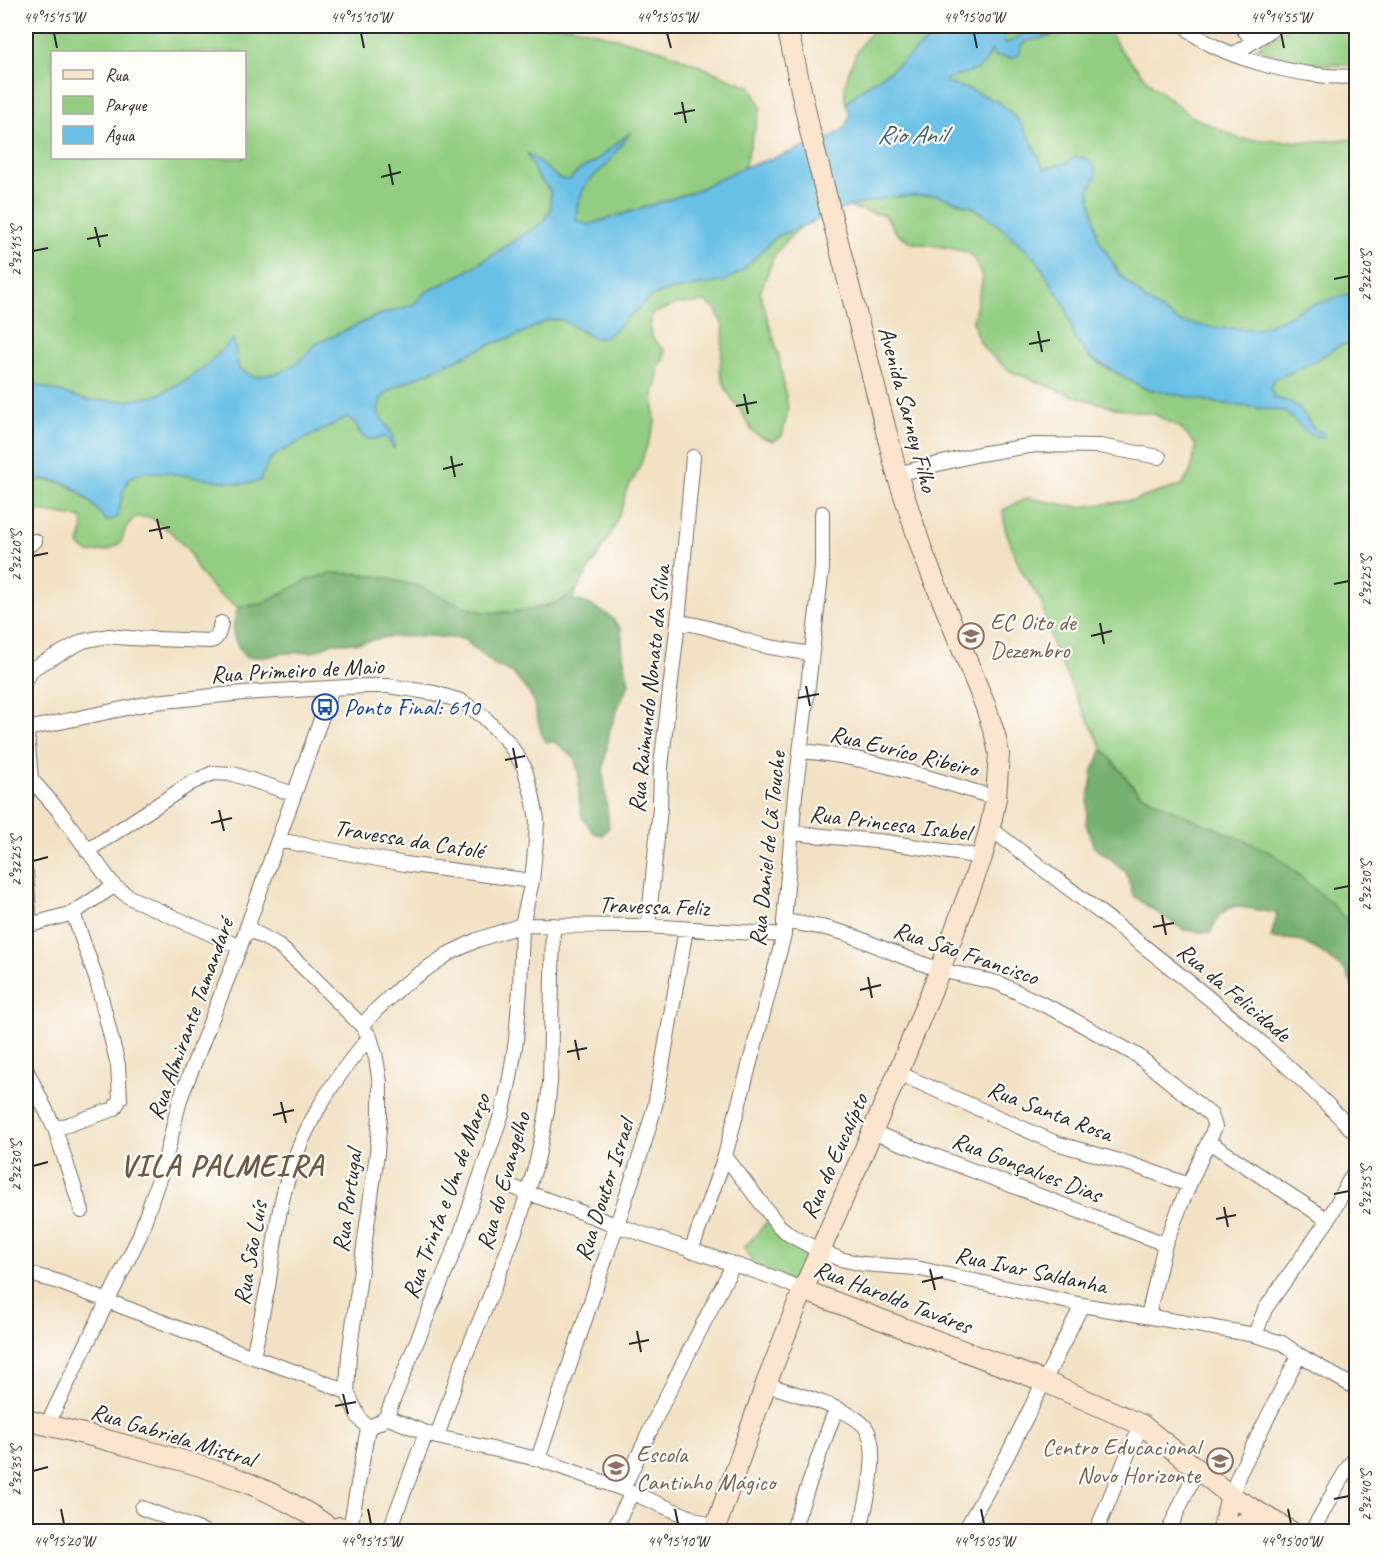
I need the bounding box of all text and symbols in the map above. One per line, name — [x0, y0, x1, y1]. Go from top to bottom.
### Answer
text: 44°15'15"W — [24, 8, 88, 27]
text: 44°15'10"W — [331, 8, 395, 27]
text: 44°15'05"W — [637, 8, 701, 27]
text: 44°15'00"W — [944, 8, 1008, 27]
text: 44°14'55"W — [1251, 8, 1315, 27]
legend — [51, 51, 246, 159]
text: Rua — [105, 64, 130, 86]
text: Parque — [105, 94, 147, 116]
water label: Rio Anil — [877, 118, 954, 151]
text: Água — [105, 124, 136, 146]
text: 2°32'15"S — [7, 223, 26, 276]
text: 2°32'20"S — [1357, 248, 1376, 301]
street label: Avenida Sarney Filho — [872, 323, 945, 496]
text: 2°32'20"S — [7, 528, 26, 581]
text: 2°32'25"S — [1357, 553, 1376, 606]
street label: Rua Raimundo Nonato da Silva — [621, 562, 677, 814]
place label: EC Oito de Dezembro — [990, 607, 1078, 665]
school or university icon: EC Oito de Dezembro — [956, 621, 986, 651]
street label: Rua Primeiro de Maio — [210, 650, 386, 690]
bus stop icon: Ponto Final: 610 — [310, 692, 340, 722]
place label: Ponto Final: 610 — [344, 692, 482, 722]
street label: Rua Euríco Ribeiro — [827, 718, 983, 784]
street label: Rua Daniel de Lã Touche — [742, 748, 792, 948]
street label: Rua Princesa Isabel — [808, 798, 976, 848]
street label: Travessa da Catolé — [332, 812, 490, 866]
text: 2°32'25"S — [7, 833, 26, 886]
text: 2°32'30"S — [1357, 858, 1376, 911]
street label: Travessa Feliz — [598, 889, 711, 923]
street label: Rua Almirante Tamandaré — [140, 910, 242, 1124]
street label: Rua São Francisco — [890, 914, 1044, 992]
street label: Rua da Felicidade — [1171, 936, 1299, 1050]
street label: Rua Santa Rosa — [983, 1073, 1119, 1149]
street label: Rua do Eucalípto — [793, 1087, 876, 1223]
street label: Rua Trinta e Um de Março — [395, 1088, 498, 1303]
street label: Rua do Evangelho — [469, 1107, 537, 1253]
street label: Rua Doutor Israel — [567, 1112, 642, 1264]
street label: Rua Gonçalves Dias — [948, 1125, 1109, 1210]
text: 2°32'30"S — [7, 1138, 26, 1191]
street label: Rua Portugal — [325, 1144, 370, 1254]
district label: VILA PALMEIRA — [120, 1147, 325, 1185]
text: 2°32'35"S — [1357, 1163, 1376, 1216]
street label: Rua São Luís — [226, 1196, 274, 1307]
street label: Rua Ivar Saldanha — [952, 1239, 1112, 1301]
street label: Rua Haroldo Taváres — [810, 1253, 978, 1341]
street label: Rua Gabriela Mistral — [87, 1396, 262, 1475]
place label: Centro Educacional Novo Horizonte — [1042, 1432, 1204, 1490]
place label: Escola Cantinho Mágico — [636, 1439, 778, 1497]
text: 2°32'35"S — [7, 1443, 26, 1496]
school or university icon: Centro Educacional Novo Horizonte — [1205, 1446, 1235, 1476]
school or university icon: Escola Cantinho Mágico — [601, 1453, 631, 1483]
text: 2°32'40"S — [1357, 1468, 1376, 1521]
text: 44°15'20"W — [34, 1532, 98, 1551]
text: 44°15'15"W — [341, 1532, 405, 1551]
text: 44°15'10"W — [648, 1532, 712, 1551]
text: 44°15'05"W — [954, 1532, 1018, 1551]
text: 44°15'00"W — [1261, 1532, 1325, 1551]

